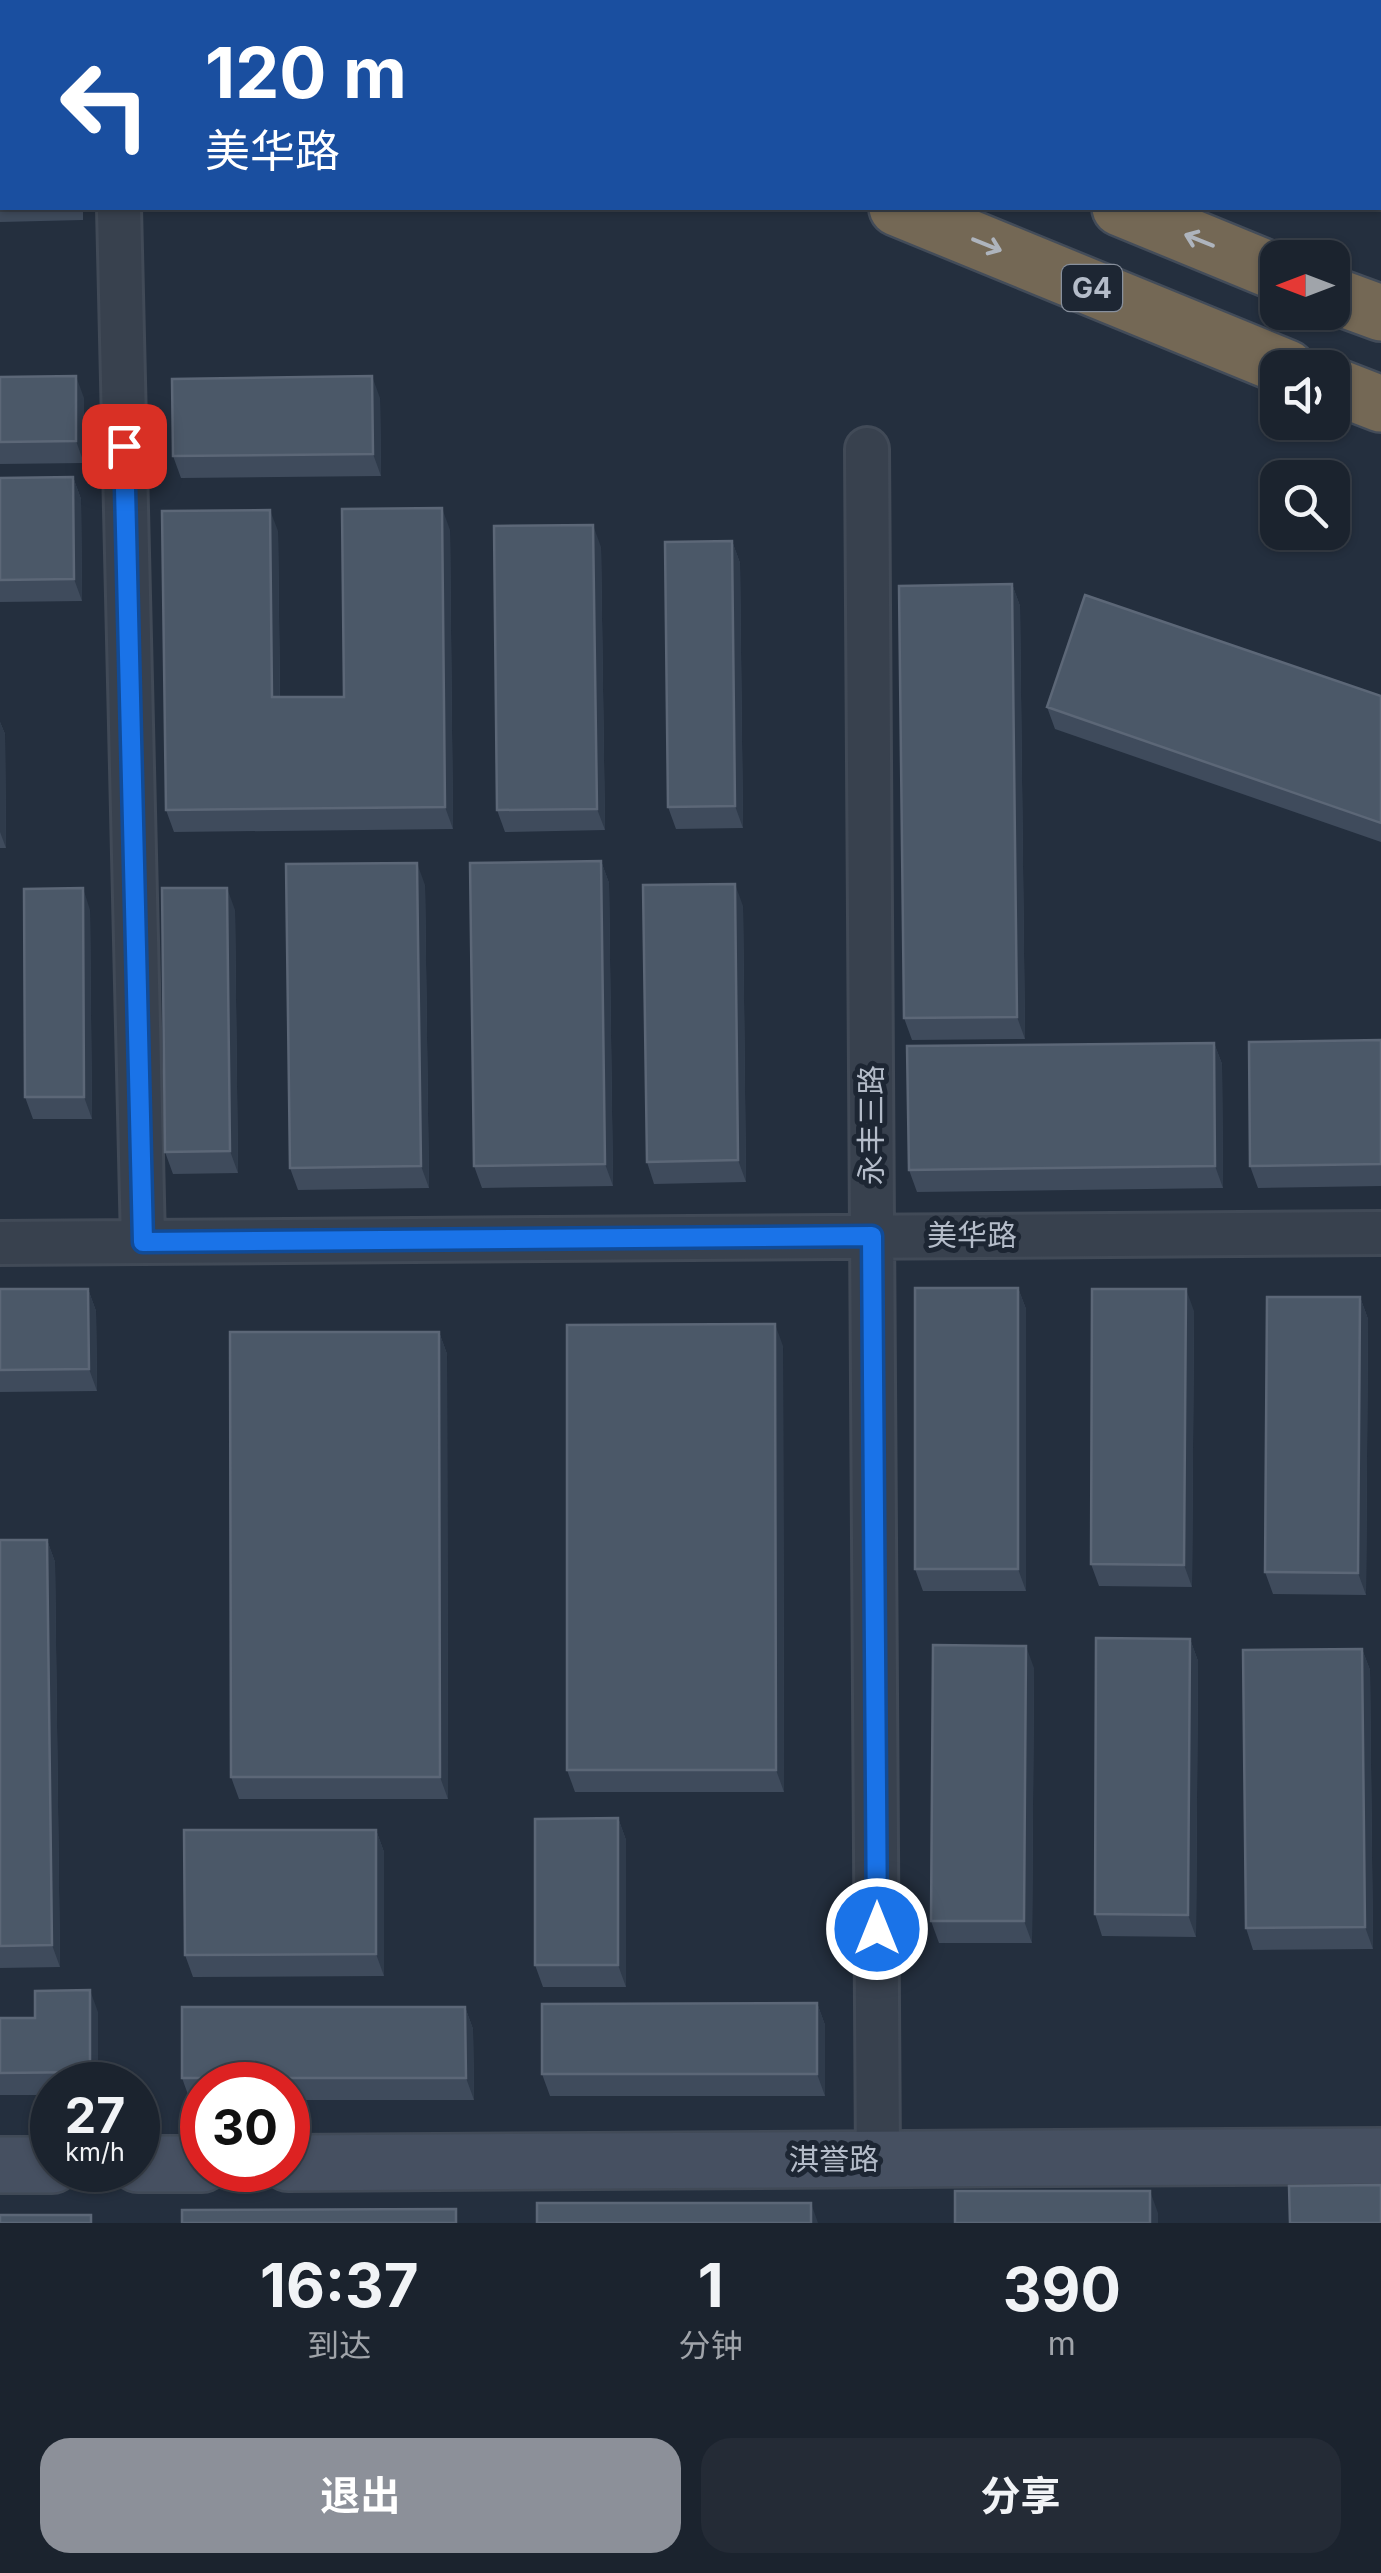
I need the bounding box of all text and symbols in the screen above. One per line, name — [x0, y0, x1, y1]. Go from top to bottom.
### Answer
text: 120 m — [205, 30, 407, 115]
icon: left — [40, 40, 170, 170]
text: 美华路 — [205, 123, 340, 178]
one-way arrow — [1184, 230, 1215, 248]
one-way arrow — [971, 237, 1002, 255]
north arrow — [1260, 240, 1350, 330]
map controls — [1260, 240, 1350, 550]
road number: G4 — [1062, 265, 1122, 311]
button: sound — [1260, 350, 1350, 440]
pin — [82, 404, 167, 489]
icon: arrive — [97, 419, 152, 474]
button: search — [1260, 460, 1350, 550]
street label: 永丰三路 — [853, 1065, 889, 1185]
street label: 美华路 — [927, 1217, 1017, 1253]
position arrow — [825, 1877, 929, 1981]
speed limit sign: 30 — [180, 2062, 310, 2192]
text: 27 — [65, 2085, 125, 2145]
text: km/h — [65, 2137, 125, 2167]
street label: 淇誉路 — [789, 2141, 879, 2177]
text: 16:37 — [260, 2249, 419, 2321]
text: 1 — [698, 2249, 724, 2321]
text: 390 — [1003, 2253, 1121, 2325]
text: m — [1048, 2324, 1076, 2363]
text: 到达 — [307, 2326, 371, 2365]
text: 分钟 — [679, 2326, 743, 2365]
button: 退出 — [40, 2438, 681, 2553]
button: 分享 — [701, 2438, 1341, 2553]

